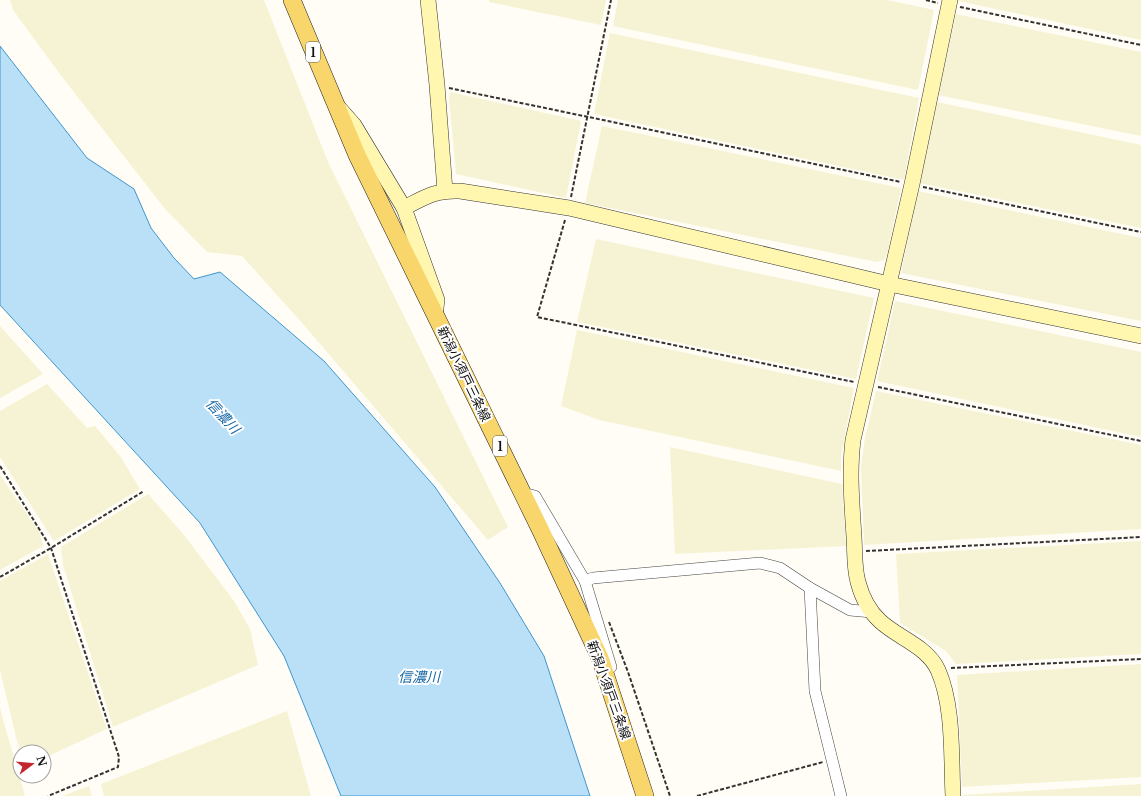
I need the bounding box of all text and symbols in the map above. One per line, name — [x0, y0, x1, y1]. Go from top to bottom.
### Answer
road number: 1 — [306, 42, 320, 62]
street label: 新潟小須戸三条線 — [434, 324, 494, 424]
water label: 信濃川 — [202, 395, 245, 439]
road number: 1 — [493, 436, 507, 456]
street label: 新潟小須戸三条線 — [583, 638, 635, 742]
water label: 信濃川 — [398, 668, 442, 686]
north arrow — [12, 744, 52, 784]
text: N — [33, 754, 50, 769]

